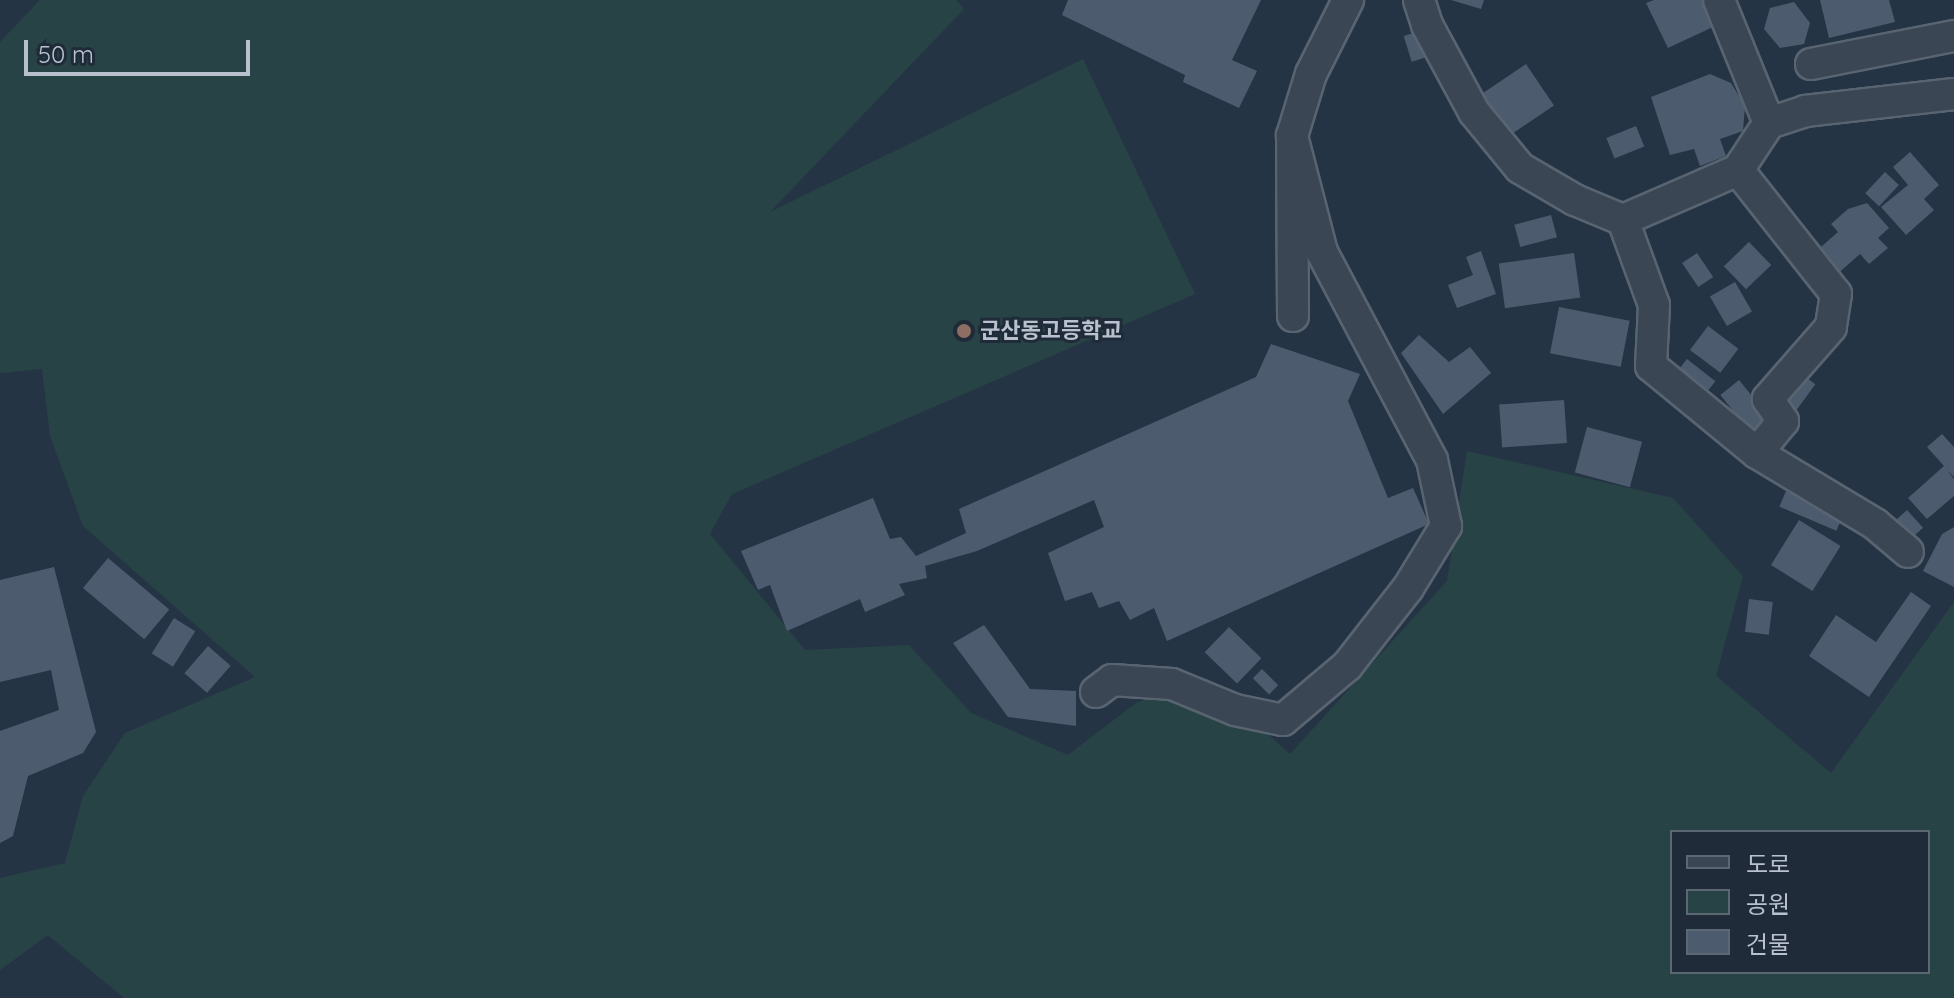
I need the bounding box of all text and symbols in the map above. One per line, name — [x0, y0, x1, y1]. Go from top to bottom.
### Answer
scale bar — [28, 24, 254, 74]
text: 50 m — [38, 39, 94, 69]
place label: 군산동고등학교 — [980, 318, 1122, 344]
marker: 군산동고등학교 — [955, 322, 973, 340]
legend — [1670, 830, 1930, 974]
text: 도로 — [1746, 849, 1790, 879]
text: 공원 — [1746, 889, 1790, 919]
text: 건물 — [1746, 929, 1790, 959]

